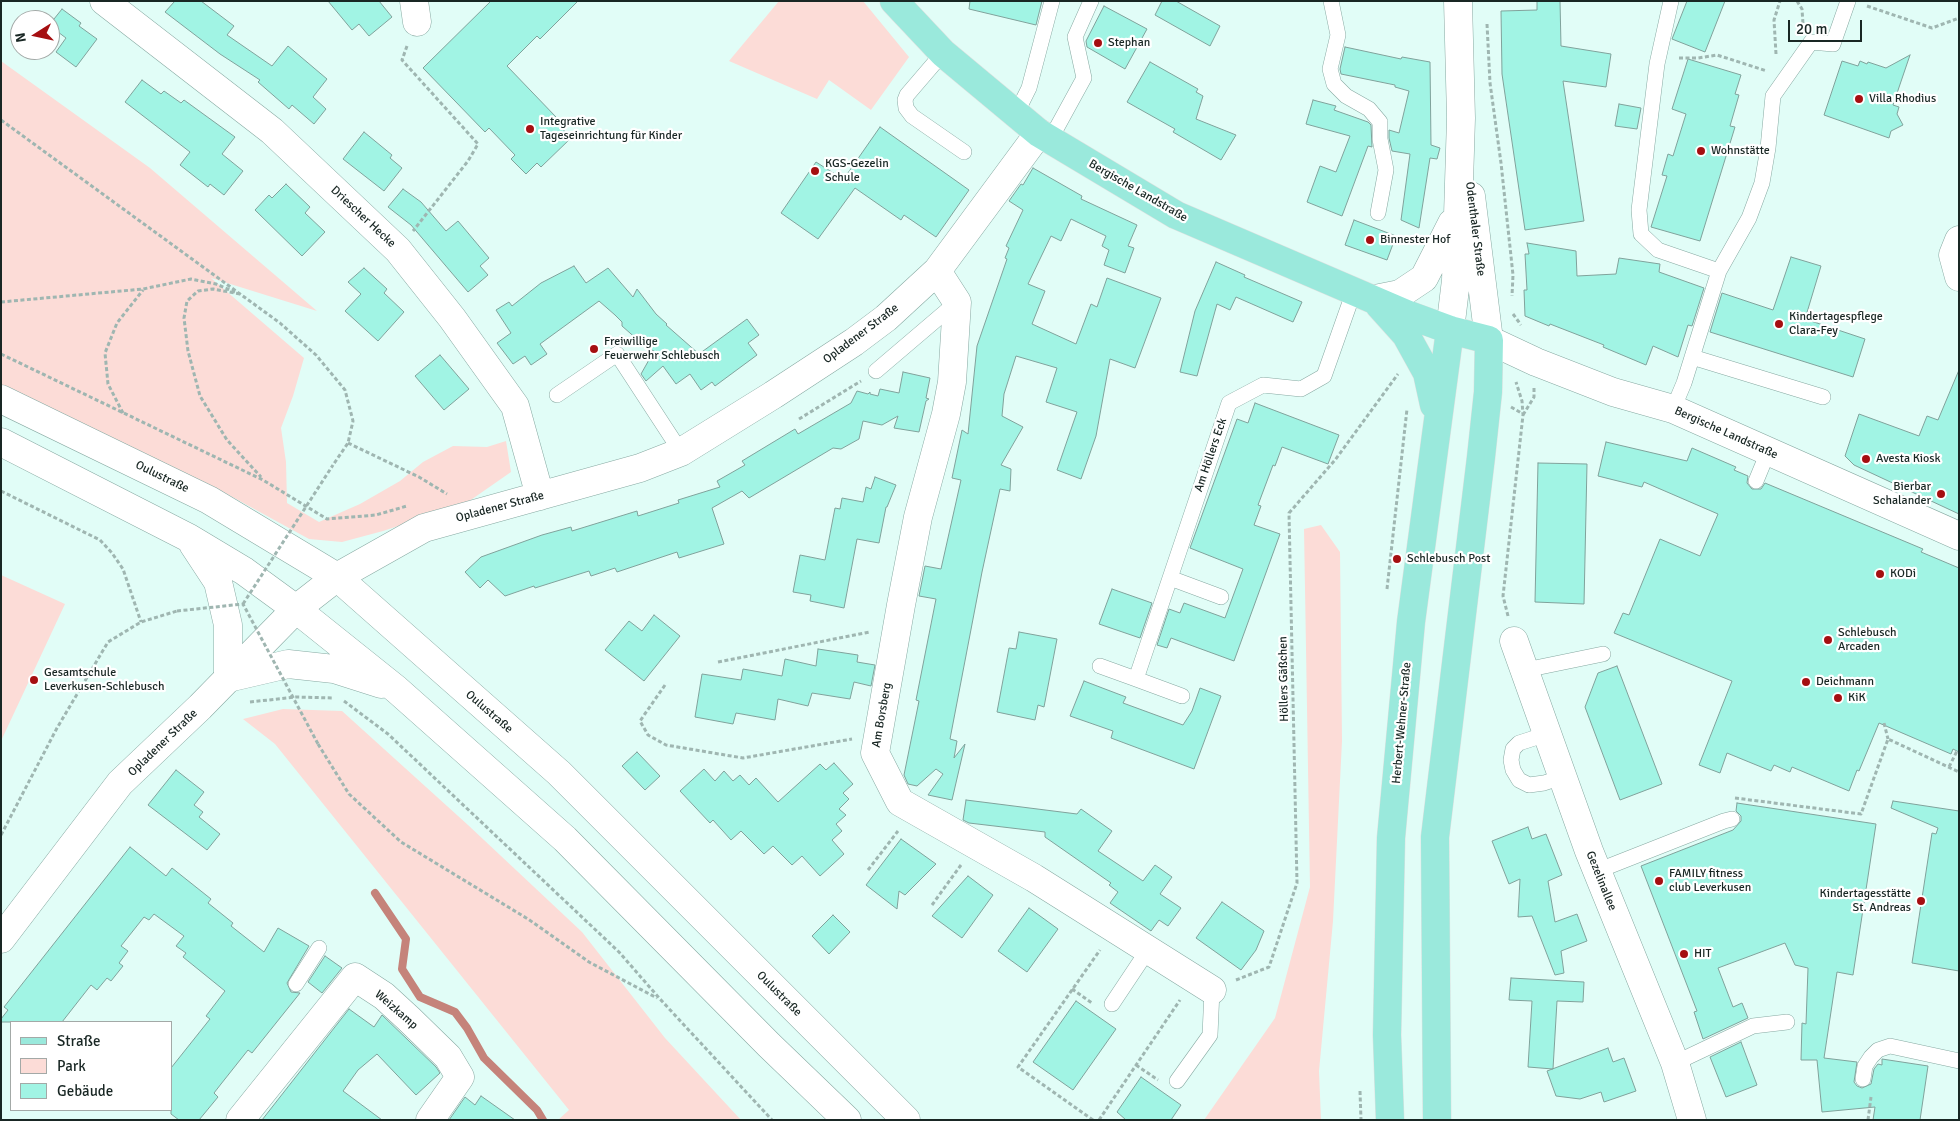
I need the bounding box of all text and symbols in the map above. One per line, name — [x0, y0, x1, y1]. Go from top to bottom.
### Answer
north arrow — [10, 10, 60, 60]
scale bar — [1790, 10, 1864, 42]
text: 20 m — [1796, 20, 1827, 38]
text: N — [12, 31, 30, 44]
place label: Stephan — [1108, 36, 1150, 50]
marker: Stephan — [1092, 37, 1104, 49]
place label: Villa Rhodius — [1869, 92, 1936, 106]
marker: Villa Rhodius — [1853, 93, 1865, 105]
place label: Integrative Tageseinrichtung für Kinder — [540, 115, 682, 143]
marker: Integrative Tageseinrichtung für Kinder — [524, 123, 536, 135]
place label: Wohnstätte — [1711, 144, 1770, 158]
marker: Wohnstätte — [1695, 145, 1707, 157]
place label: KGS-Gezelin Schule — [825, 157, 889, 185]
street label: Bergische Landstraße — [1086, 157, 1190, 225]
marker: KGS-Gezelin Schule — [809, 165, 821, 177]
street label: Odenthaler Straße — [1462, 181, 1488, 277]
street label: Driescher Hecke — [327, 183, 399, 251]
place label: Binnester Hof — [1380, 233, 1450, 247]
marker: Binnester Hof — [1364, 234, 1376, 246]
street label: Opladener Straße — [820, 301, 902, 367]
place label: Kindertagespflege Clara-Fey — [1789, 310, 1883, 338]
marker: Kindertagespflege Clara-Fey — [1773, 318, 1785, 330]
place label: Freiwillige Feuerwehr Schlebusch — [604, 335, 720, 363]
marker: Freiwillige Feuerwehr Schlebusch — [588, 343, 600, 355]
street label: Bergische Landstraße — [1672, 404, 1780, 462]
street label: Am Höllers Eck — [1192, 416, 1230, 494]
place label: Avesta Kiosk — [1876, 452, 1941, 466]
marker: Avesta Kiosk — [1860, 453, 1872, 465]
street label: Oulustraße — [133, 458, 191, 496]
place label: Bierbar Schalander — [1873, 480, 1931, 508]
street label: Opladener Straße — [454, 488, 546, 526]
marker: Bierbar Schalander — [1935, 488, 1947, 500]
place label: Schlebusch Post — [1407, 552, 1490, 566]
marker: Schlebusch Post — [1391, 553, 1403, 565]
place label: KODi — [1890, 567, 1916, 581]
marker: KODi — [1874, 568, 1886, 580]
place label: Schlebusch Arcaden — [1838, 626, 1897, 654]
marker: Schlebusch Arcaden — [1822, 634, 1834, 646]
street label: Höllers Gäßchen — [1276, 636, 1292, 722]
street label: Herbert-Wehner-Straße — [1390, 662, 1414, 784]
place label: Gesamtschule Leverkusen-Schlebusch — [44, 666, 165, 694]
marker: Gesamtschule Leverkusen-Schlebusch — [28, 674, 40, 686]
place label: Deichmann — [1816, 675, 1874, 689]
marker: Deichmann — [1800, 676, 1812, 688]
street label: Am Borsberg — [869, 681, 895, 749]
street label: Oulustraße — [462, 688, 516, 736]
place label: KiK — [1848, 691, 1866, 705]
marker: KiK — [1832, 692, 1844, 704]
street label: Opladener Straße — [125, 706, 201, 780]
street label: Gezelinallee — [1583, 849, 1619, 913]
place label: FAMILY fitness club Leverkusen — [1669, 867, 1751, 895]
marker: FAMILY fitness club Leverkusen — [1653, 875, 1665, 887]
place label: Kindertagesstätte St. Andreas — [1819, 887, 1911, 915]
marker: Kindertagesstätte St. Andreas — [1915, 895, 1927, 907]
place label: HIT — [1694, 947, 1712, 961]
marker: HIT — [1678, 948, 1690, 960]
street label: Oulustraße — [753, 968, 805, 1020]
street label: Weizkamp — [372, 987, 420, 1033]
legend — [10, 1021, 172, 1111]
text: Straße — [57, 1032, 101, 1050]
text: Park — [57, 1057, 86, 1075]
text: Gebäude — [57, 1082, 113, 1100]

